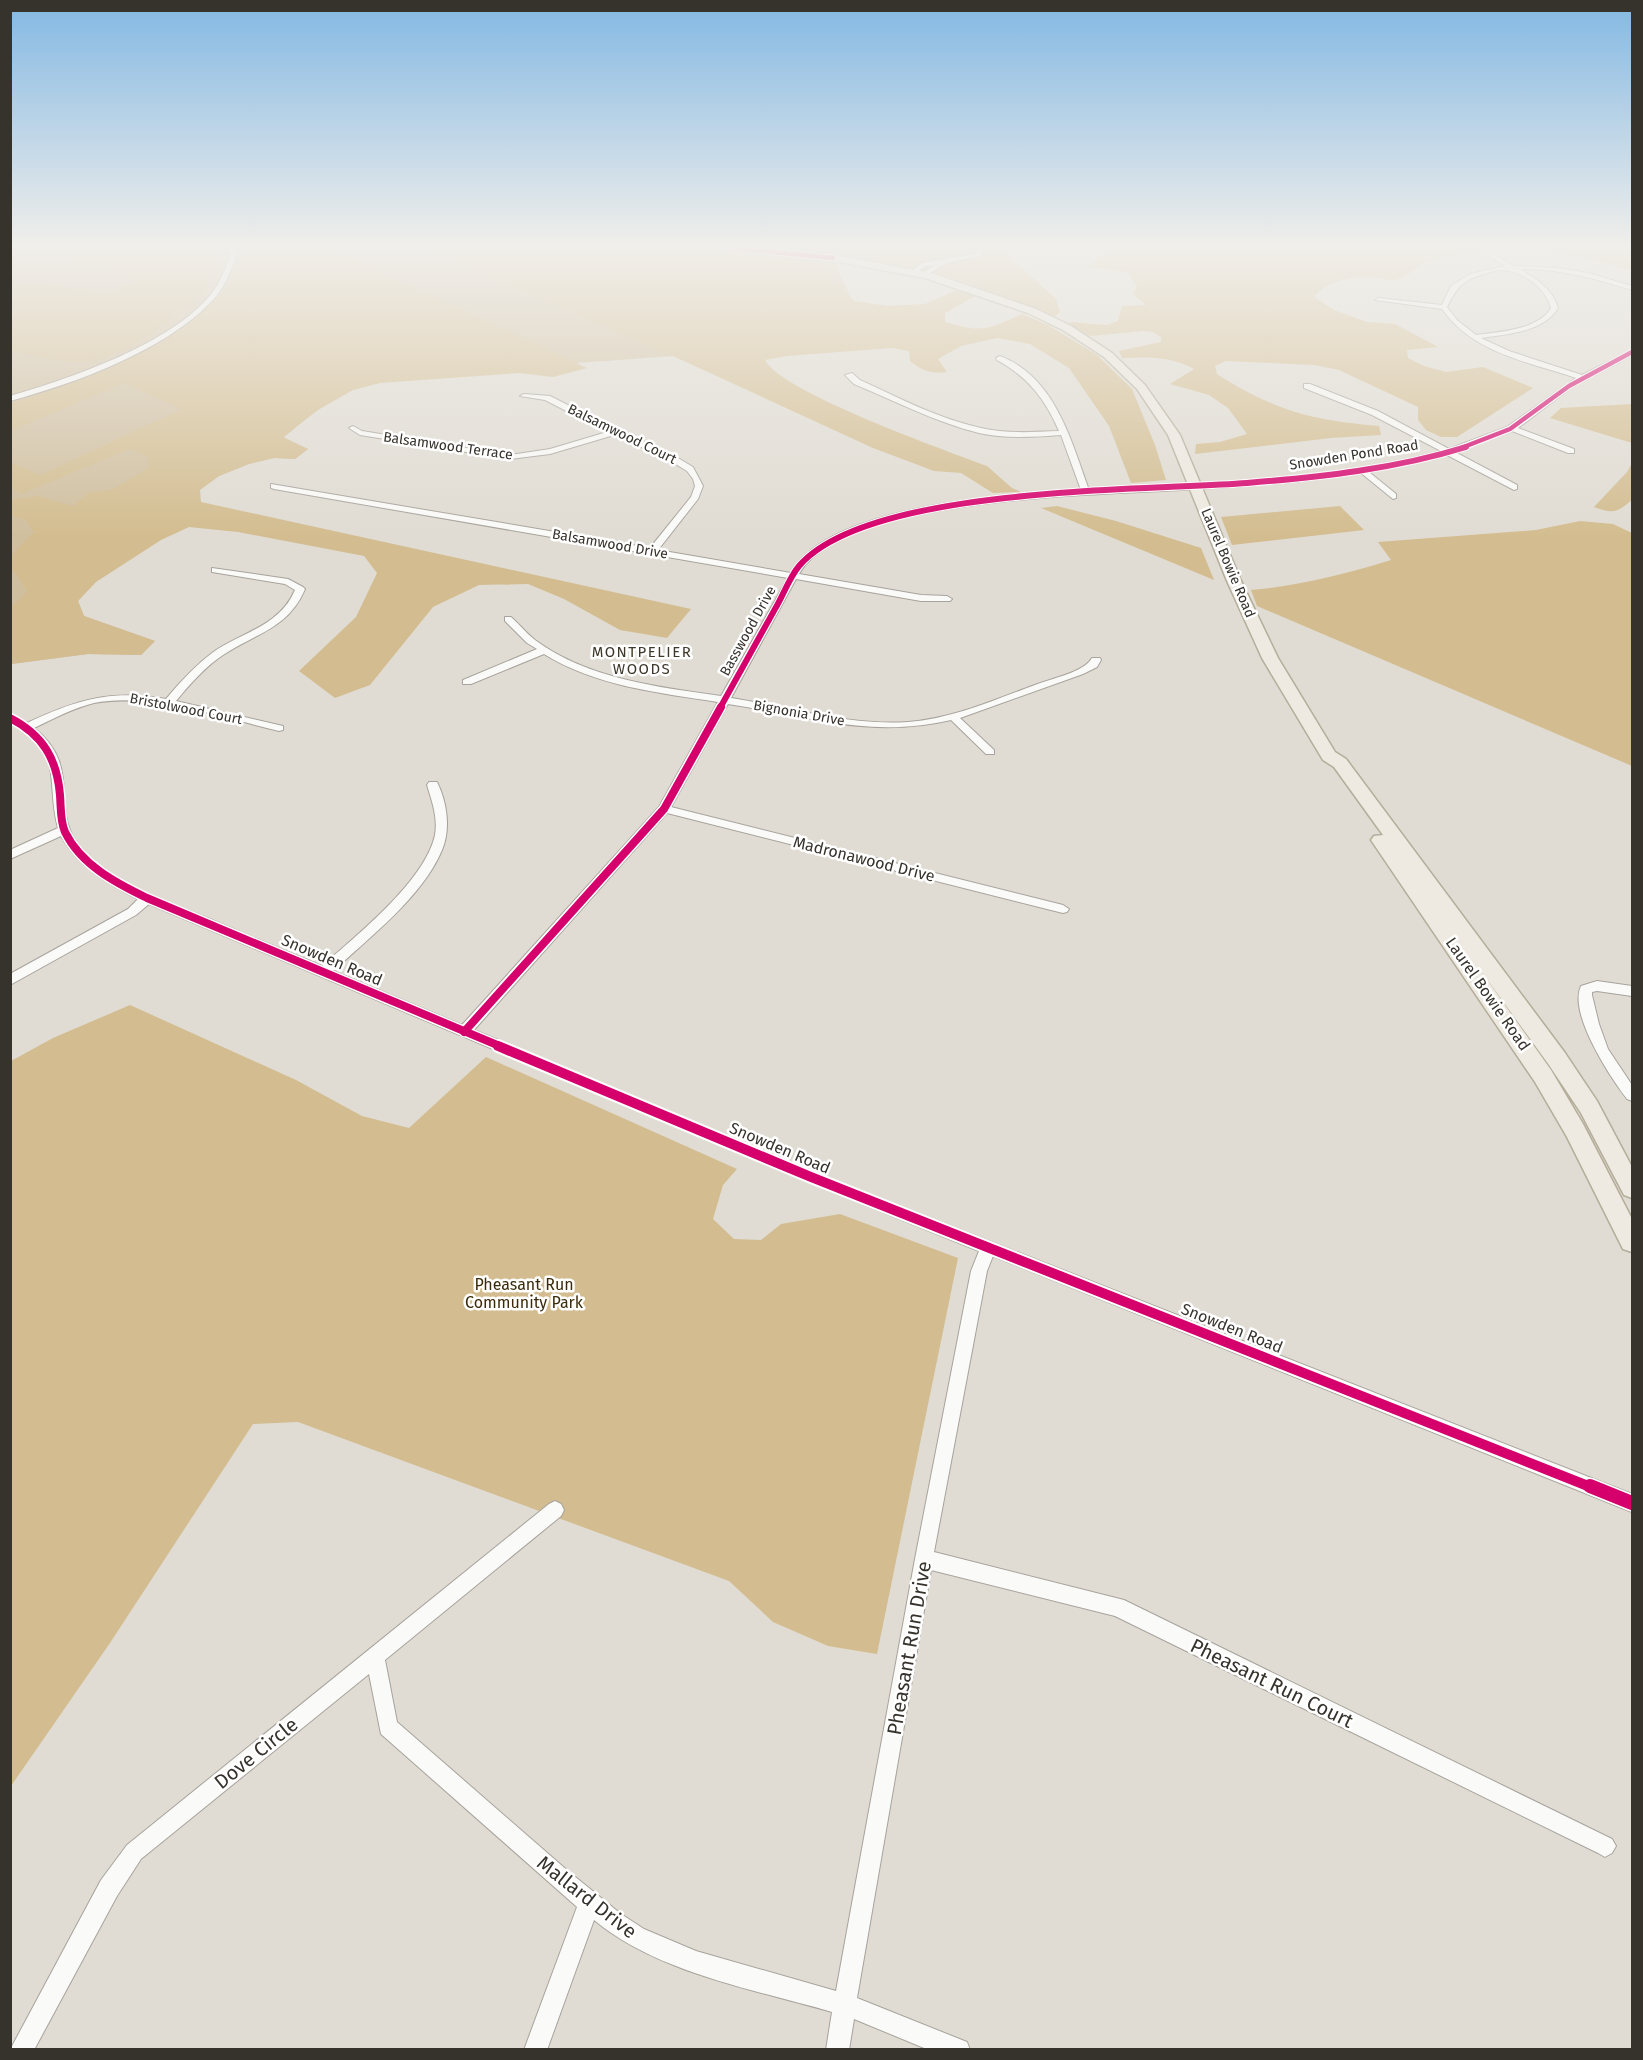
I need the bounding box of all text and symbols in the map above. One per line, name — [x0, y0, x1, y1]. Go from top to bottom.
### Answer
street label: Balsamwood Court — [565, 400, 680, 468]
street label: Balsamwood Terrace — [382, 428, 514, 464]
street label: Snowden Pond Road — [1288, 436, 1420, 474]
street label: Laurel Bowie Road — [1197, 506, 1259, 620]
street label: Balsamwood Drive — [551, 525, 669, 563]
street label: Basswood Drive — [716, 583, 780, 679]
district label: MONTPELIER WOODS — [592, 643, 692, 678]
street label: Bristolwood Court — [128, 690, 245, 728]
street label: Bignonia Drive — [752, 697, 846, 729]
street label: Madronawood Drive — [791, 832, 937, 886]
street label: Snowden Road — [279, 930, 385, 990]
street label: Laurel Bowie Road — [1442, 934, 1534, 1054]
street label: Snowden Road — [727, 1118, 833, 1178]
park label: Pheasant Run Community Park — [465, 1275, 584, 1312]
street label: Snowden Road — [1179, 1299, 1285, 1357]
street label: Pheasant Run Drive — [882, 1559, 936, 1737]
street label: Pheasant Run Court — [1187, 1633, 1358, 1733]
street label: Dove Circle — [209, 1712, 303, 1794]
street label: Mallard Drive — [532, 1851, 642, 1943]

